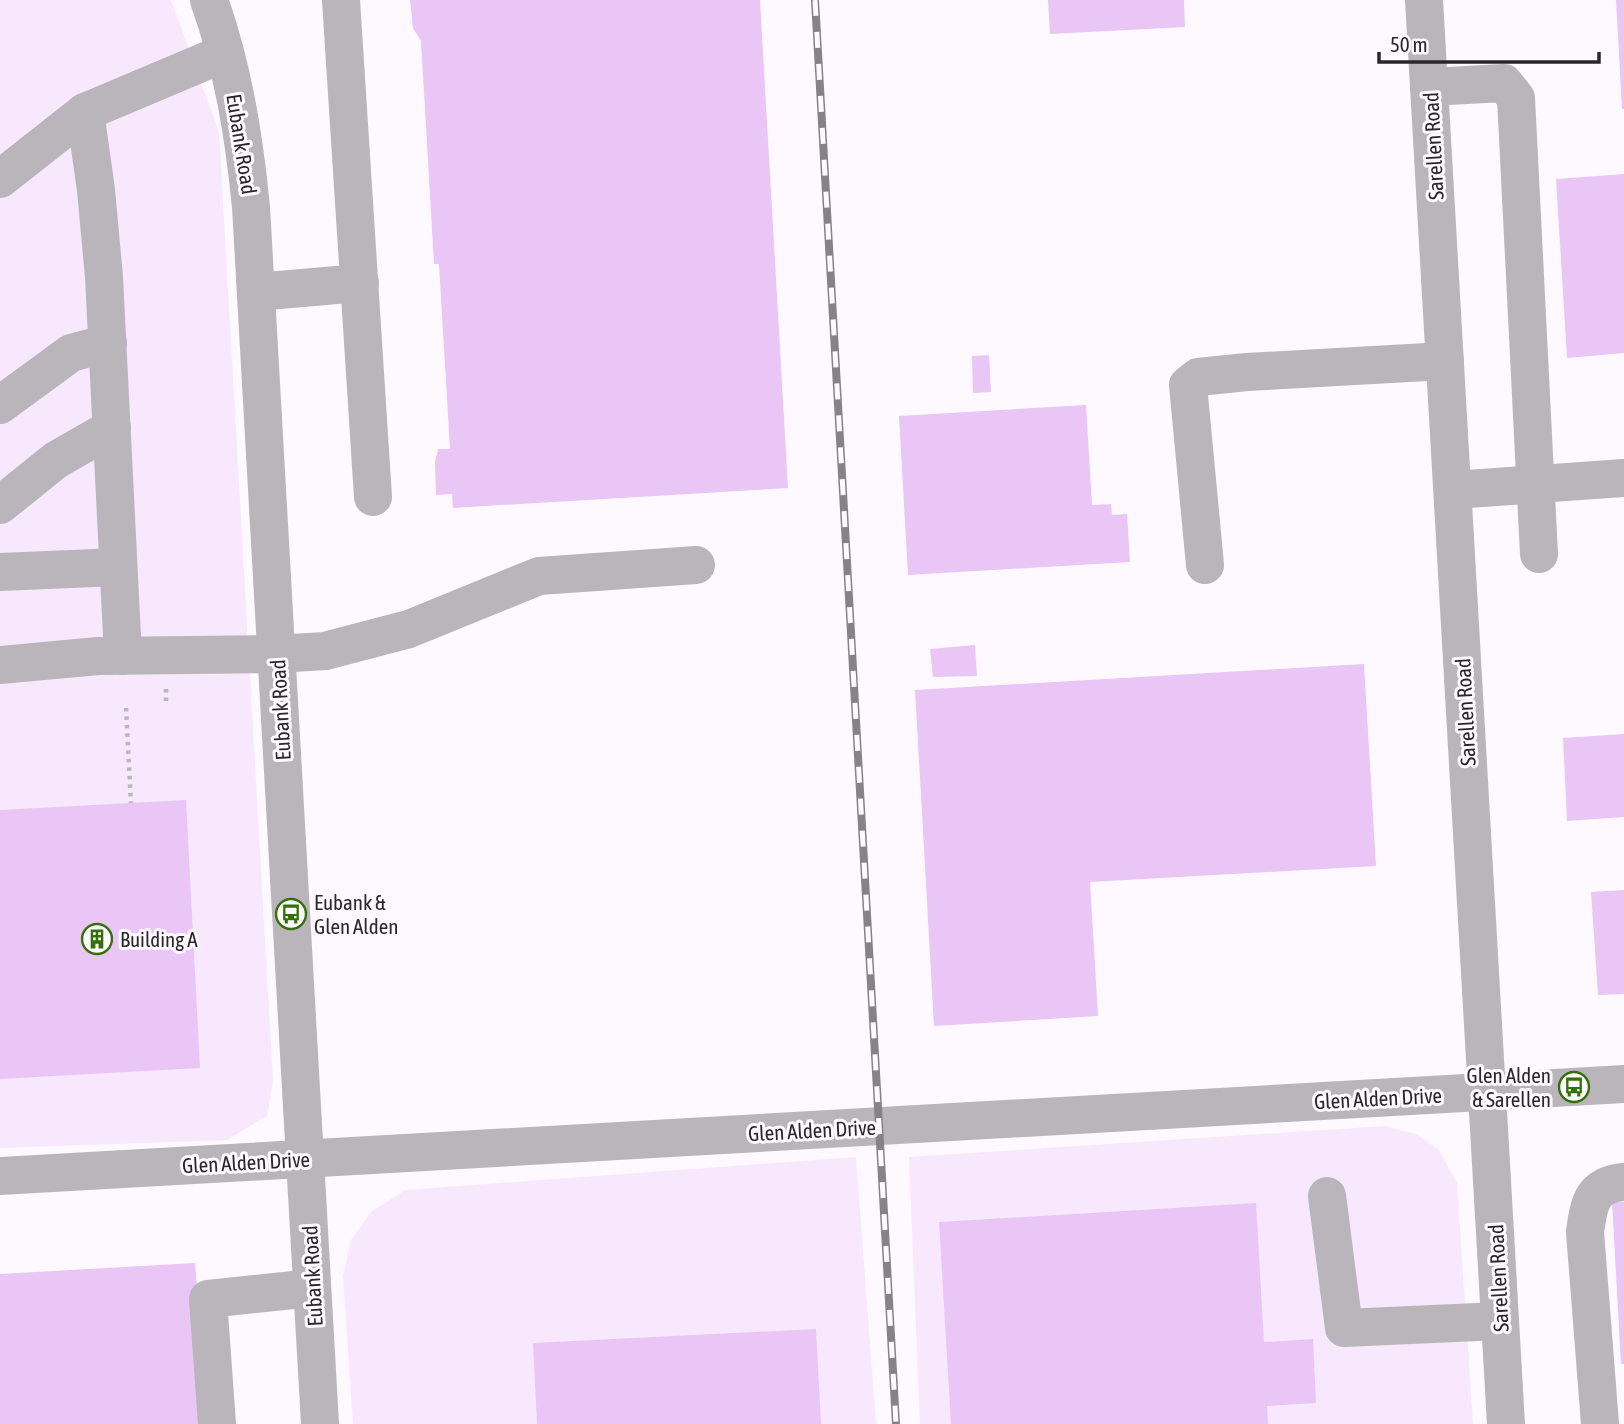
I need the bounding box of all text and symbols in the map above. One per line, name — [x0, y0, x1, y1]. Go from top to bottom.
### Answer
scale bar — [1379, 21, 1600, 65]
text: 50 m — [1390, 32, 1428, 56]
street label: Sarellen Road — [1418, 91, 1448, 201]
street label: Eubank Road — [222, 92, 262, 196]
street label: Sarellen Road — [1450, 657, 1480, 767]
street label: Eubank Road — [265, 659, 295, 761]
place label: Eubank & Glen Alden — [314, 890, 398, 938]
bus stop icon: Eubank & Glen Alden — [274, 897, 308, 931]
building icon: Building A — [80, 922, 114, 956]
place label: Building A — [120, 927, 198, 951]
place label: Glen Alden & Sarellen — [1467, 1063, 1551, 1111]
bus stop icon: Glen Alden & Sarellen — [1557, 1070, 1591, 1104]
street label: Glen Alden Drive — [1313, 1083, 1443, 1113]
street label: Glen Alden Drive — [747, 1115, 877, 1145]
street label: Glen Alden Drive — [181, 1147, 311, 1177]
street label: Sarellen Road — [1483, 1223, 1513, 1333]
street label: Eubank Road — [297, 1225, 327, 1327]

